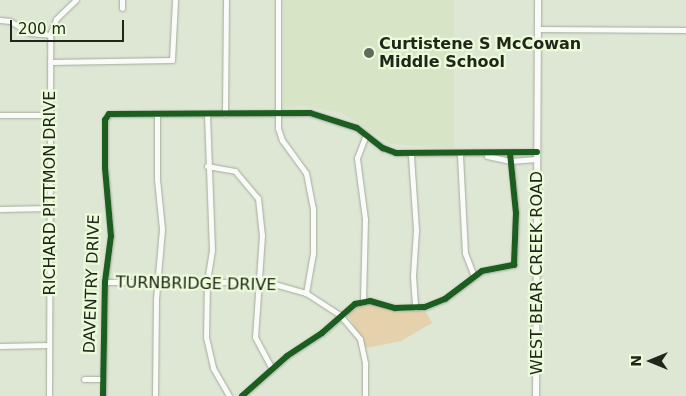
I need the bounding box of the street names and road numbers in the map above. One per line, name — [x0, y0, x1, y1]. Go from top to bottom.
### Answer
street label: RICHARD PITTMON DRIVE — [40, 91, 60, 295]
street label: WEST BEAR CREEK ROAD — [527, 171, 547, 375]
street label: DAVENTRY DRIVE — [80, 214, 104, 354]
street label: TURNBRIDGE DRIVE — [116, 273, 276, 295]

